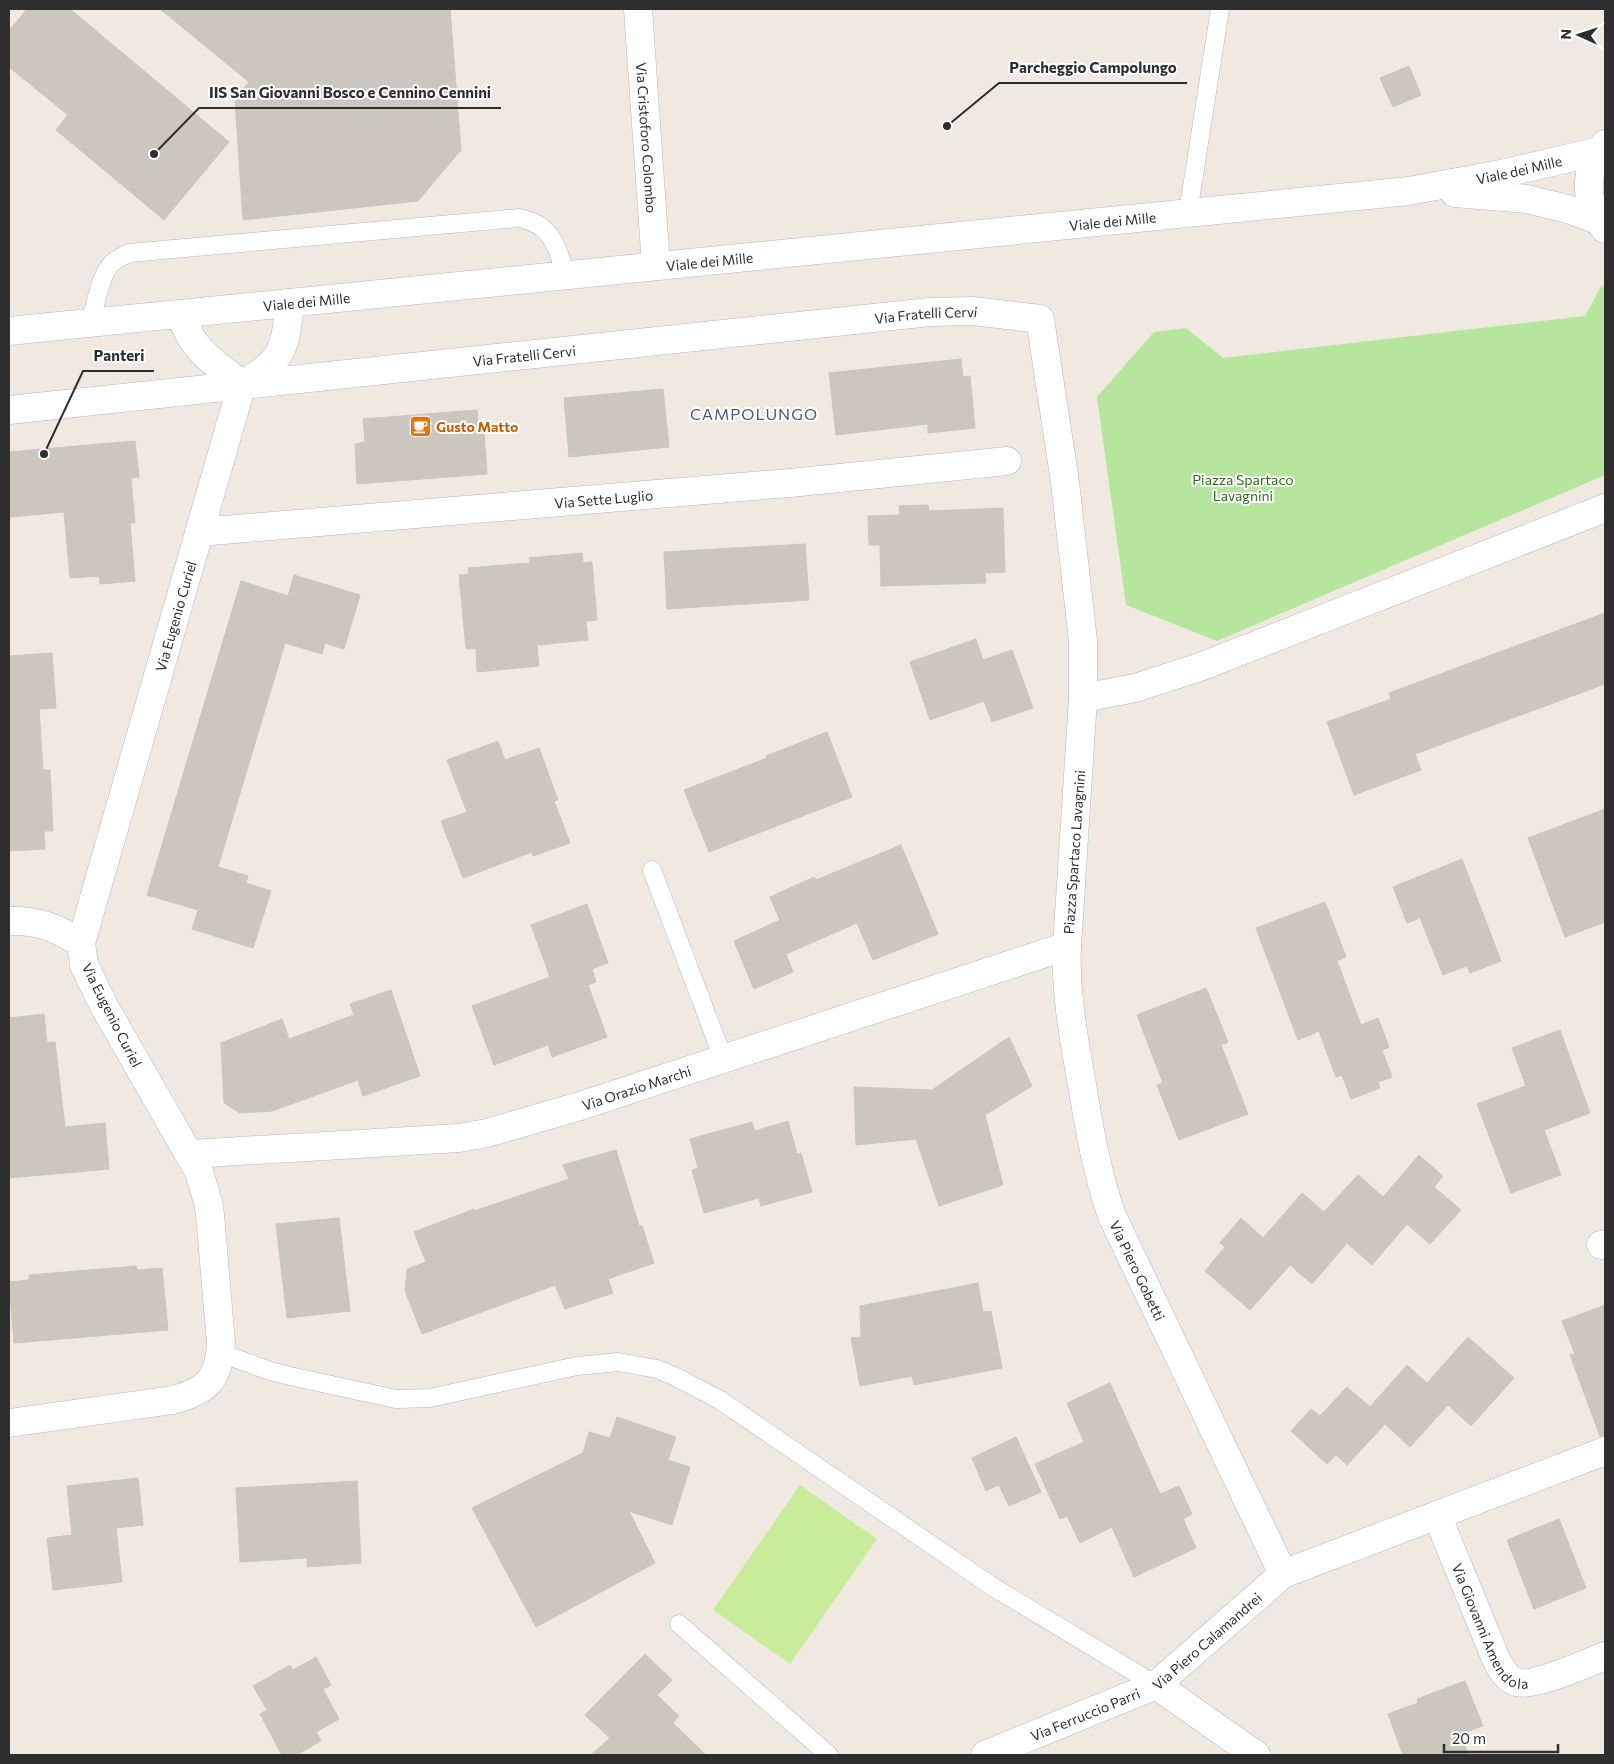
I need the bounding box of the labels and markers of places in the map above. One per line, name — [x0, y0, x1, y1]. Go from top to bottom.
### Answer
callout: Parcheggio Campolungo — [999, 53, 1187, 83]
callout: IIS San Giovanni Bosco e Cennino Cennini — [199, 78, 501, 108]
callout: Panteri — [83, 341, 154, 371]
cafe icon: Gusto Matto — [408, 414, 432, 438]
place label: Gusto Matto — [436, 418, 518, 435]

